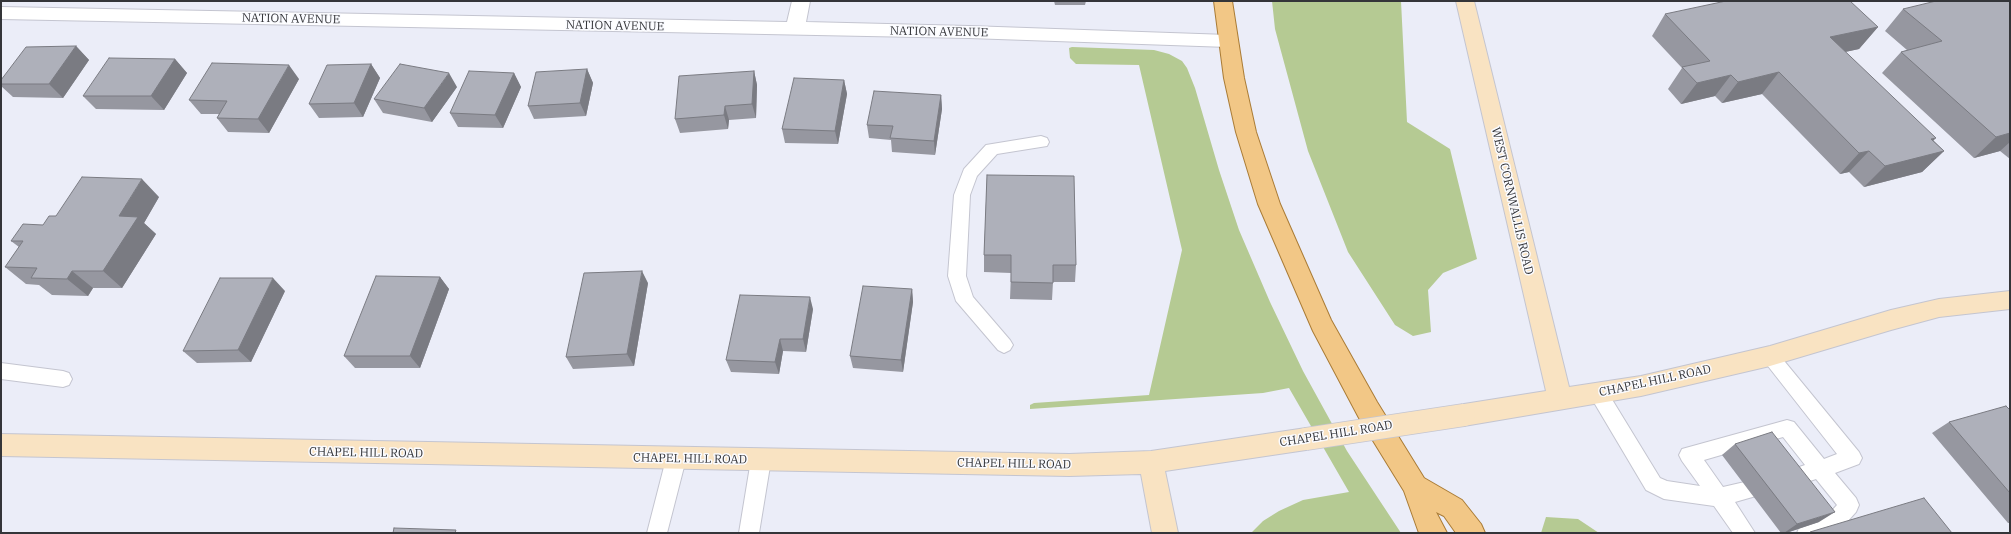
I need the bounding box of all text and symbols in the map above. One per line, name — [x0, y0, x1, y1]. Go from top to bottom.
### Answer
street label: NATION AVENUE — [242, 11, 340, 27]
street label: NATION AVENUE — [566, 18, 664, 34]
street label: NATION AVENUE — [890, 24, 988, 40]
street label: WEST CORNWALLIS ROAD — [1488, 126, 1536, 276]
street label: CHAPEL HILL ROAD — [1598, 362, 1712, 400]
street label: CHAPEL HILL ROAD — [1279, 418, 1393, 450]
street label: CHAPEL HILL ROAD — [309, 445, 423, 461]
street label: CHAPEL HILL ROAD — [633, 451, 747, 467]
street label: CHAPEL HILL ROAD — [957, 456, 1071, 472]

